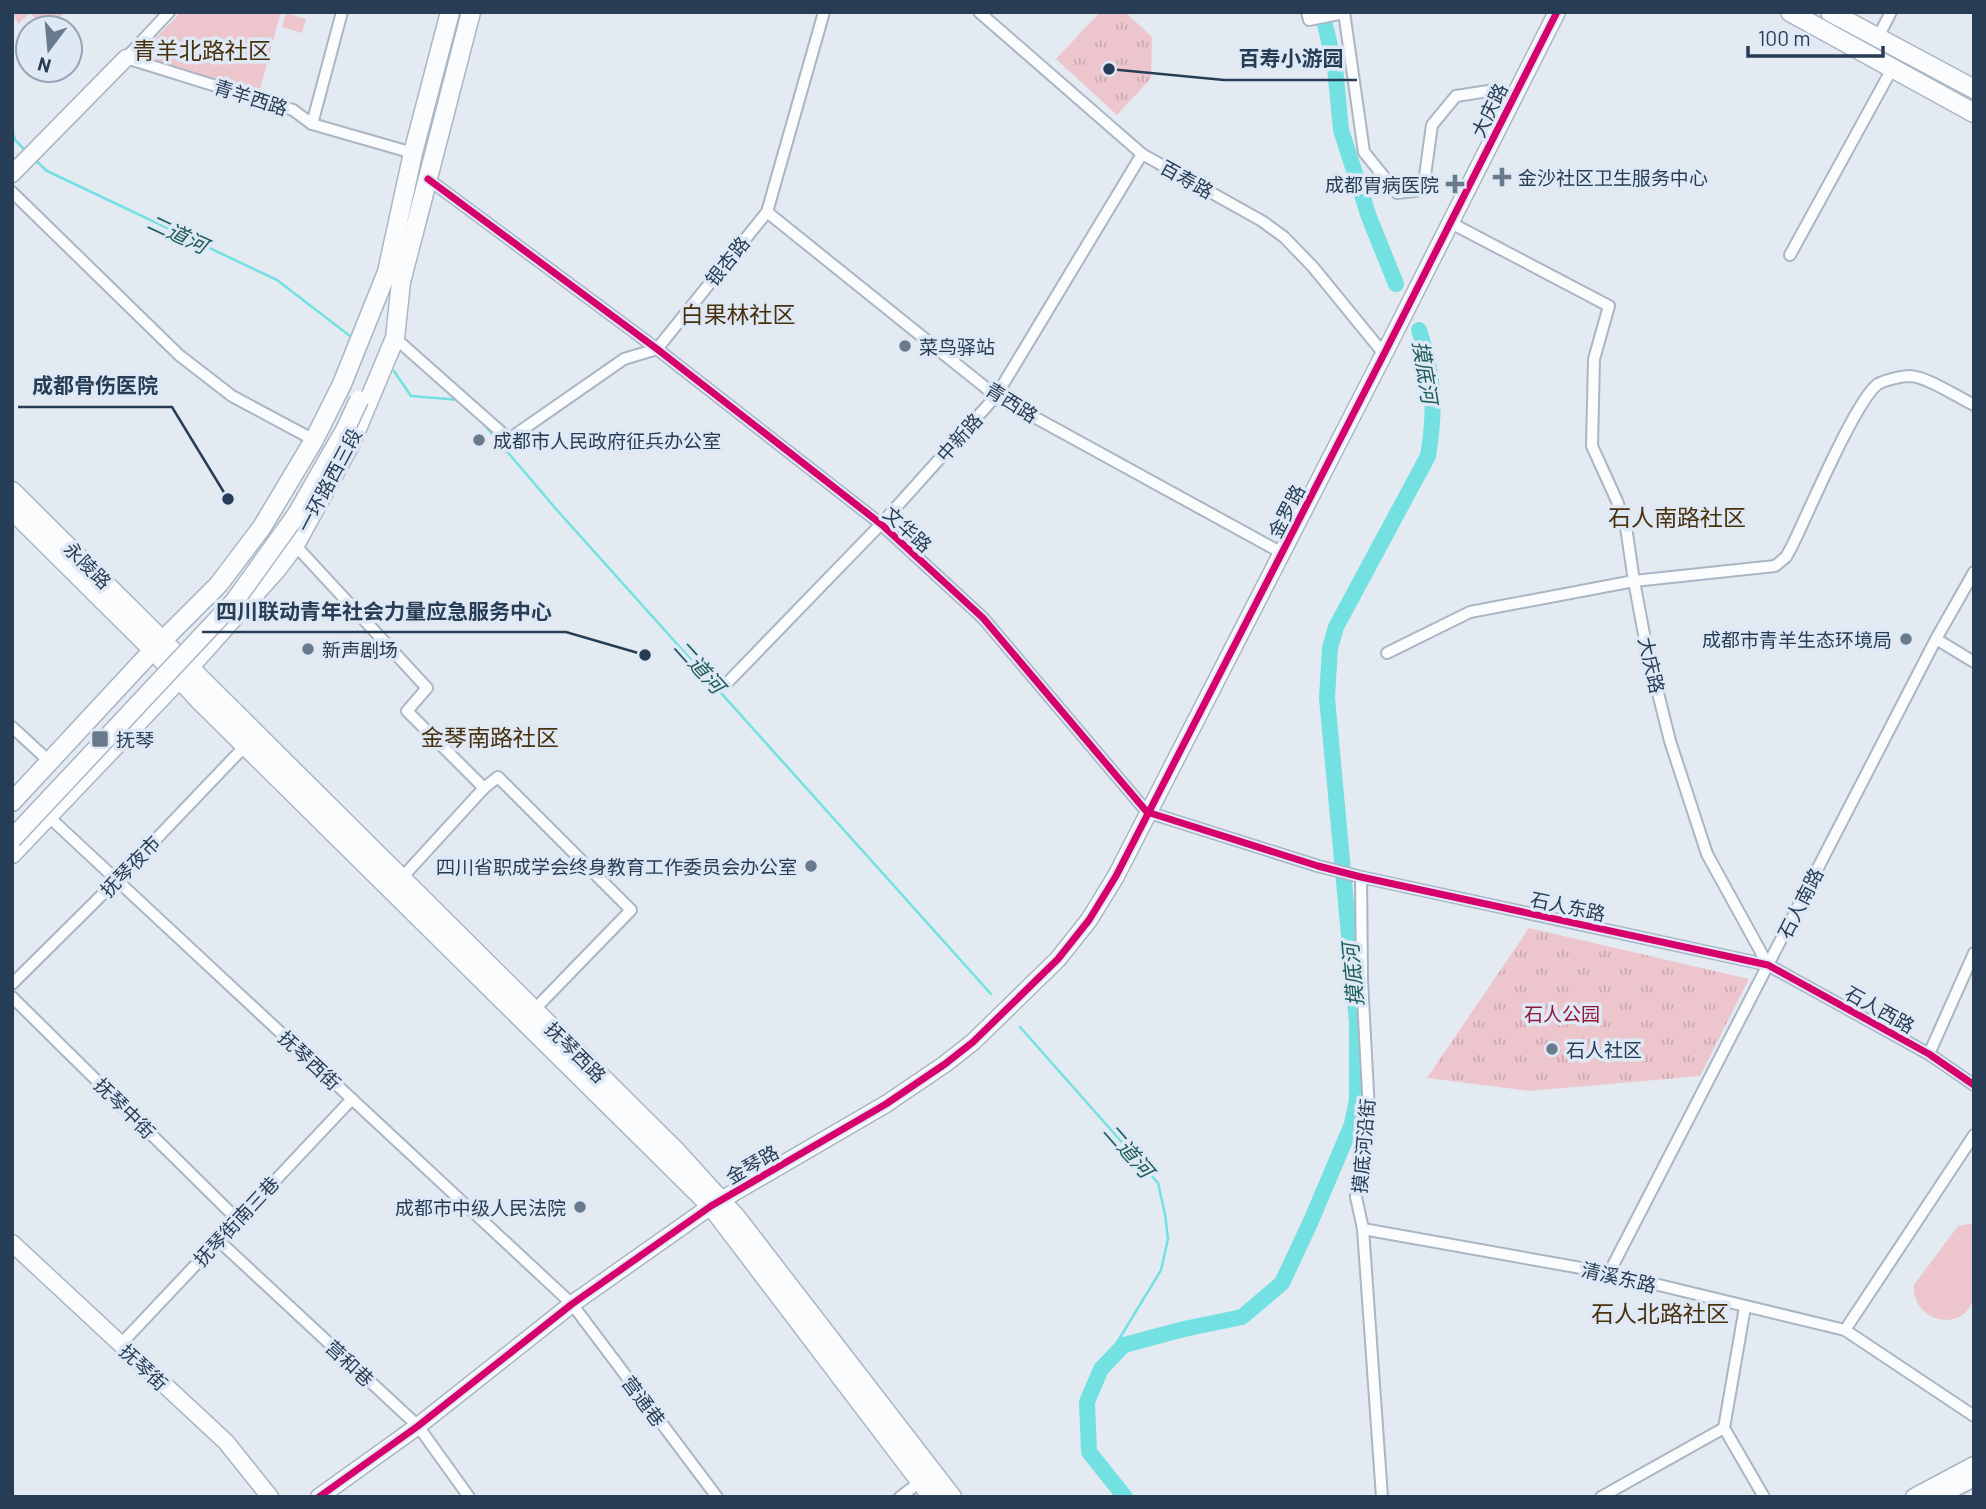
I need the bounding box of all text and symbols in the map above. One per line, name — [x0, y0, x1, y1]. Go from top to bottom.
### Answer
north arrow — [14, 14, 84, 84]
scale bar — [1748, 14, 1883, 58]
text: 100 m — [1758, 25, 1811, 50]
district label: 青羊北路社区 — [133, 36, 271, 64]
callout: 百寿小游园 — [1224, 38, 1357, 80]
text: 百寿小游园 — [1239, 45, 1344, 70]
text: N — [35, 53, 53, 79]
street label: 青羊西路 — [211, 74, 291, 120]
street label: 大庆路 — [1466, 79, 1512, 141]
street label: 百寿路 — [1156, 155, 1218, 203]
place label: 金沙社区卫生服务中心 — [1518, 166, 1708, 189]
marker: 金沙社区卫生服务中心 — [1492, 167, 1512, 187]
place label: 成都胃病医院 — [1325, 173, 1439, 196]
marker: 成都胃病医院 — [1445, 174, 1465, 194]
water label: 二道河 — [144, 208, 215, 259]
street label: 银杏路 — [700, 232, 754, 290]
district label: 白果林社区 — [681, 300, 796, 328]
place label: 菜鸟驿站 — [919, 335, 995, 358]
marker: 菜鸟驿站 — [897, 338, 913, 354]
water label: 摸底河 — [1409, 339, 1444, 409]
callout: 成都骨伤医院 — [18, 365, 172, 407]
text: 成都骨伤医院 — [32, 372, 158, 397]
street label: 青西路 — [982, 377, 1042, 427]
street label: 中新路 — [931, 408, 987, 466]
street label: 一环路西三段 — [292, 424, 366, 536]
place label: 成都市人民政府征兵办公室 — [493, 429, 721, 452]
marker: 成都市人民政府征兵办公室 — [471, 432, 487, 448]
street label: 金罗路 — [1263, 480, 1309, 542]
street label: 文华路 — [879, 501, 937, 557]
district label: 石人南路社区 — [1608, 503, 1746, 531]
street label: 永陵路 — [60, 537, 116, 593]
callout: 四川联动青年社会力量应急服务中心 — [202, 590, 566, 632]
text: 四川联动青年社会力量应急服务中心 — [216, 598, 552, 623]
place label: 成都市青羊生态环境局 — [1702, 628, 1892, 651]
marker: 成都市青羊生态环境局 — [1898, 631, 1914, 647]
water label: 二道河 — [670, 634, 733, 701]
street label: 大庆路 — [1634, 635, 1670, 695]
place label: 新声剧场 — [322, 638, 398, 661]
marker: 新声剧场 — [300, 641, 316, 657]
district label: 金琴南路社区 — [421, 723, 559, 751]
place label: 抚琴 — [116, 728, 154, 751]
marker: 抚琴 — [90, 729, 110, 749]
street label: 抚琴夜市 — [95, 831, 165, 901]
place label: 四川省职成学会终身教育工作委员会办公室 — [436, 855, 797, 878]
marker: 四川省职成学会终身教育工作委员会办公室 — [803, 858, 819, 874]
street label: 石人南路 — [1772, 864, 1828, 942]
street label: 石人东路 — [1528, 887, 1608, 925]
water label: 摸底河 — [1336, 939, 1367, 1007]
street label: 石人西路 — [1841, 981, 1919, 1037]
park label: 石人公园 — [1524, 1002, 1600, 1025]
street label: 抚琴西路 — [541, 1017, 611, 1087]
street label: 抚琴西街 — [274, 1026, 346, 1094]
place label: 石人社区 — [1566, 1038, 1642, 1061]
marker: 石人社区 — [1544, 1041, 1560, 1057]
street label: 抚琴中街 — [90, 1073, 160, 1143]
street label: 摸底河沿街 — [1347, 1098, 1379, 1194]
water label: 二道河 — [1099, 1118, 1162, 1185]
street label: 金琴路 — [722, 1140, 782, 1188]
street label: 抚琴街南三巷 — [189, 1171, 283, 1271]
place label: 成都市中级人民法院 — [395, 1196, 566, 1219]
marker: 成都市中级人民法院 — [572, 1199, 588, 1215]
street label: 清溪东路 — [1579, 1257, 1659, 1297]
district label: 石人北路社区 — [1591, 1299, 1729, 1327]
street label: 营和巷 — [321, 1335, 379, 1391]
street label: 抚琴街 — [115, 1339, 173, 1395]
street label: 营通巷 — [618, 1371, 670, 1431]

